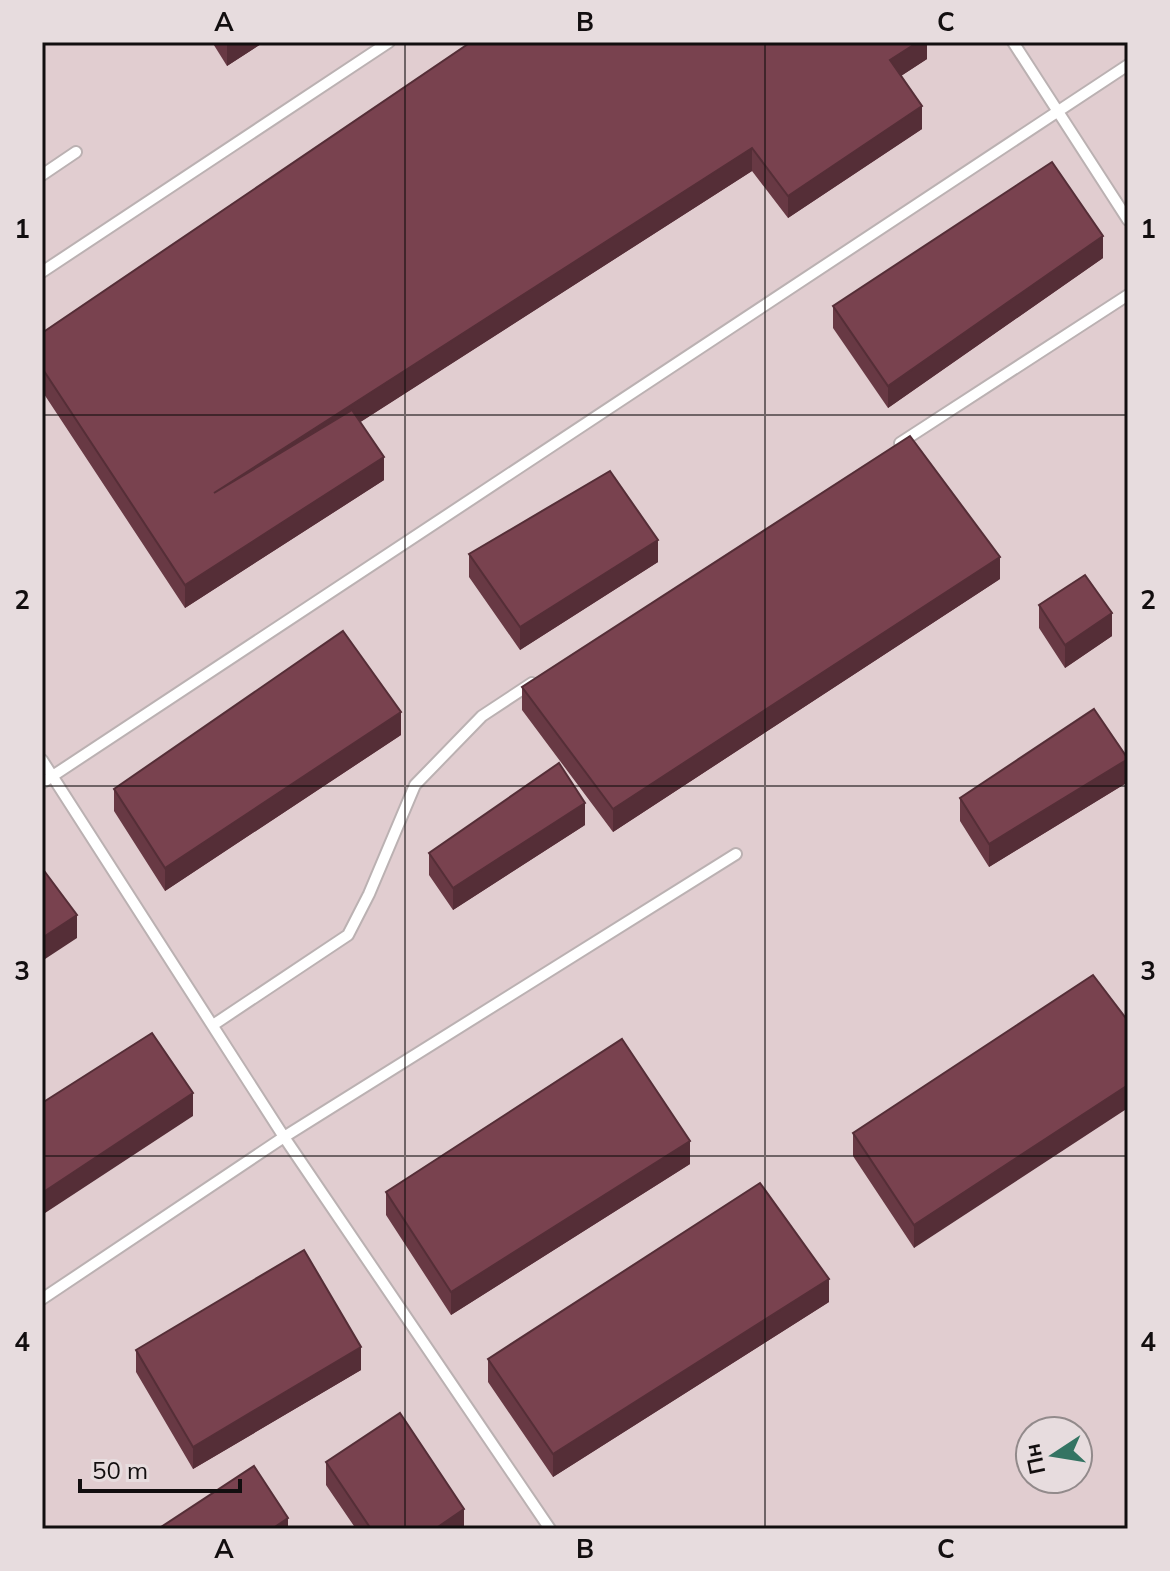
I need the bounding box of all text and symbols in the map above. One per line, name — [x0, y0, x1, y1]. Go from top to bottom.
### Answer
text: A — [214, 5, 234, 38]
text: B — [576, 5, 594, 38]
text: C — [937, 5, 955, 38]
text: 1 — [14, 212, 30, 245]
text: 1 — [1140, 212, 1156, 245]
text: 2 — [14, 583, 30, 616]
text: 2 — [1140, 583, 1156, 616]
text: 3 — [14, 954, 30, 987]
text: 3 — [1140, 954, 1156, 987]
text: 4 — [14, 1325, 30, 1358]
text: 4 — [1140, 1325, 1156, 1358]
north arrow — [1014, 1415, 1094, 1495]
text: Пн — [1018, 1441, 1051, 1477]
scale bar — [80, 1443, 240, 1493]
text: 50 m — [92, 1455, 148, 1485]
text: A — [214, 1532, 234, 1565]
text: B — [576, 1532, 594, 1565]
text: C — [937, 1532, 955, 1565]

